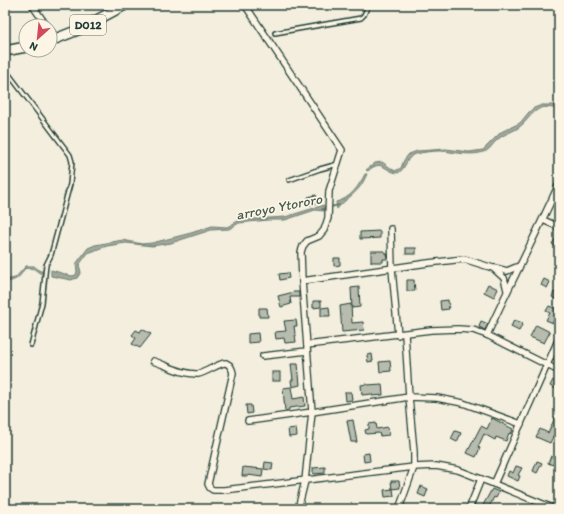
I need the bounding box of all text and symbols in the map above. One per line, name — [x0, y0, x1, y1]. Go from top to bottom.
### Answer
road number: D012 — [70, 15, 106, 35]
north arrow — [18, 18, 58, 58]
text: N — [27, 39, 40, 54]
water label: arroyo Ytororo — [235, 190, 324, 224]

